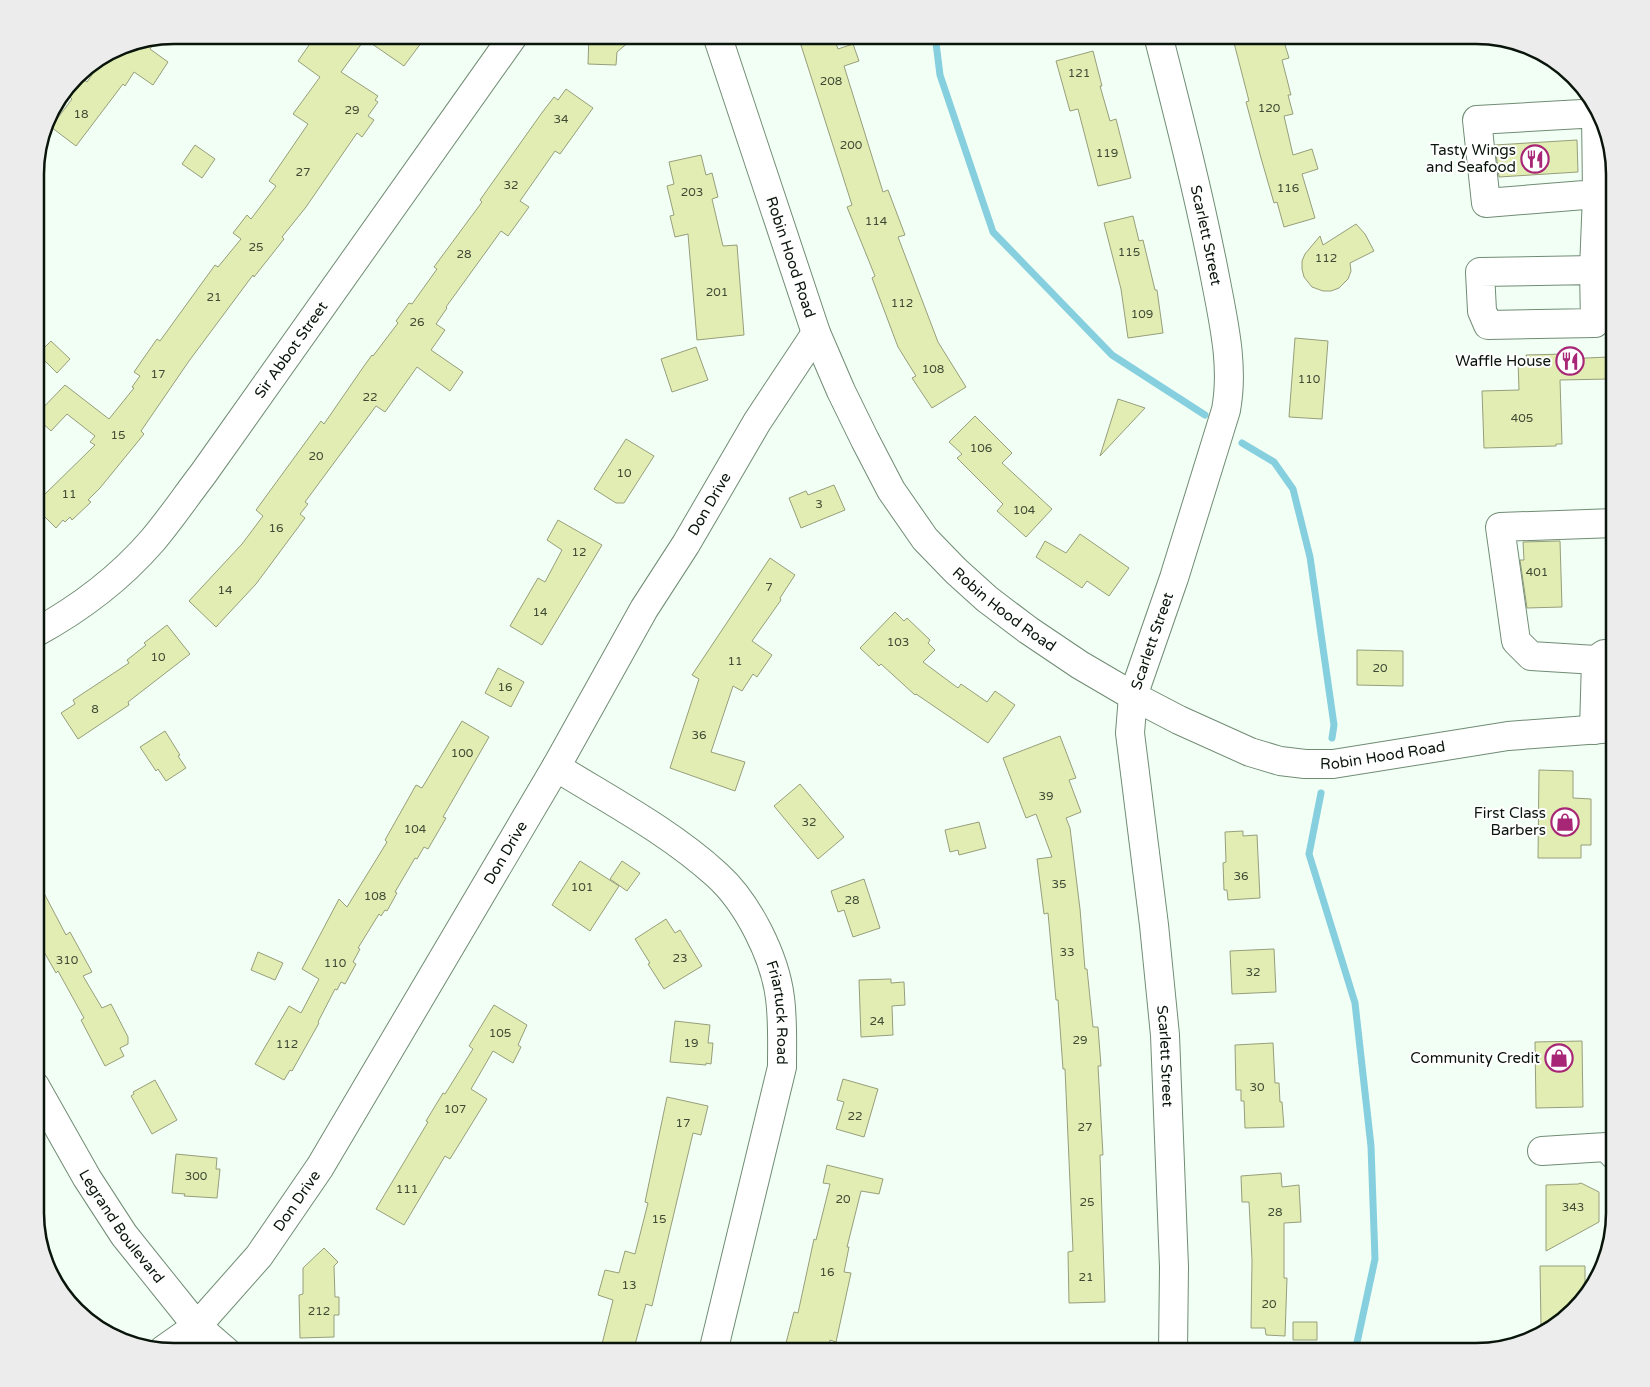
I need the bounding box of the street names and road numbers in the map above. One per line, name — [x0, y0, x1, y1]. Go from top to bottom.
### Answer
street label: Scarlett Street — [1187, 183, 1225, 287]
street label: Robin Hood Road — [762, 194, 819, 320]
street label: Sir Abbot Street — [251, 298, 331, 402]
street label: Don Drive — [684, 469, 735, 539]
street label: Robin Hood Road — [949, 563, 1059, 655]
street label: Scarlett Street — [1127, 590, 1177, 692]
street label: Robin Hood Road — [1320, 737, 1446, 773]
street label: Don Drive — [480, 818, 531, 887]
street label: Friartuck Road — [762, 958, 791, 1065]
street label: Scarlett Street — [1153, 1004, 1177, 1108]
street label: Legrand Boulevard — [75, 1166, 168, 1287]
street label: Don Drive — [270, 1167, 324, 1235]

